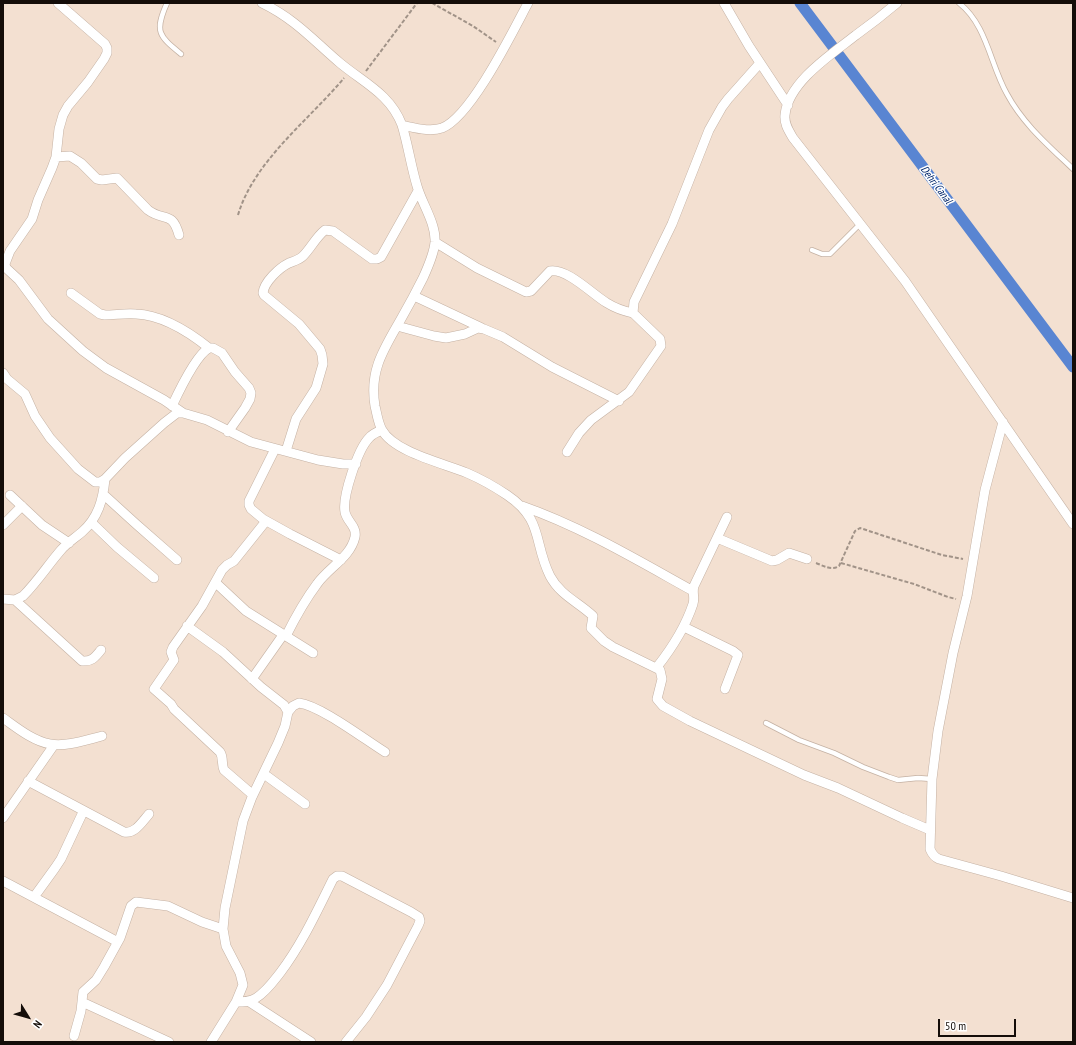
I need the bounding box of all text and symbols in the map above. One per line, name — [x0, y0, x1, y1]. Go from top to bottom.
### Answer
water label: Dehri Canal — [917, 163, 955, 207]
north arrow — [8, 997, 48, 1037]
scale bar — [940, 1011, 1018, 1037]
text: N — [30, 1018, 45, 1031]
text: 50 m — [945, 1018, 966, 1033]

